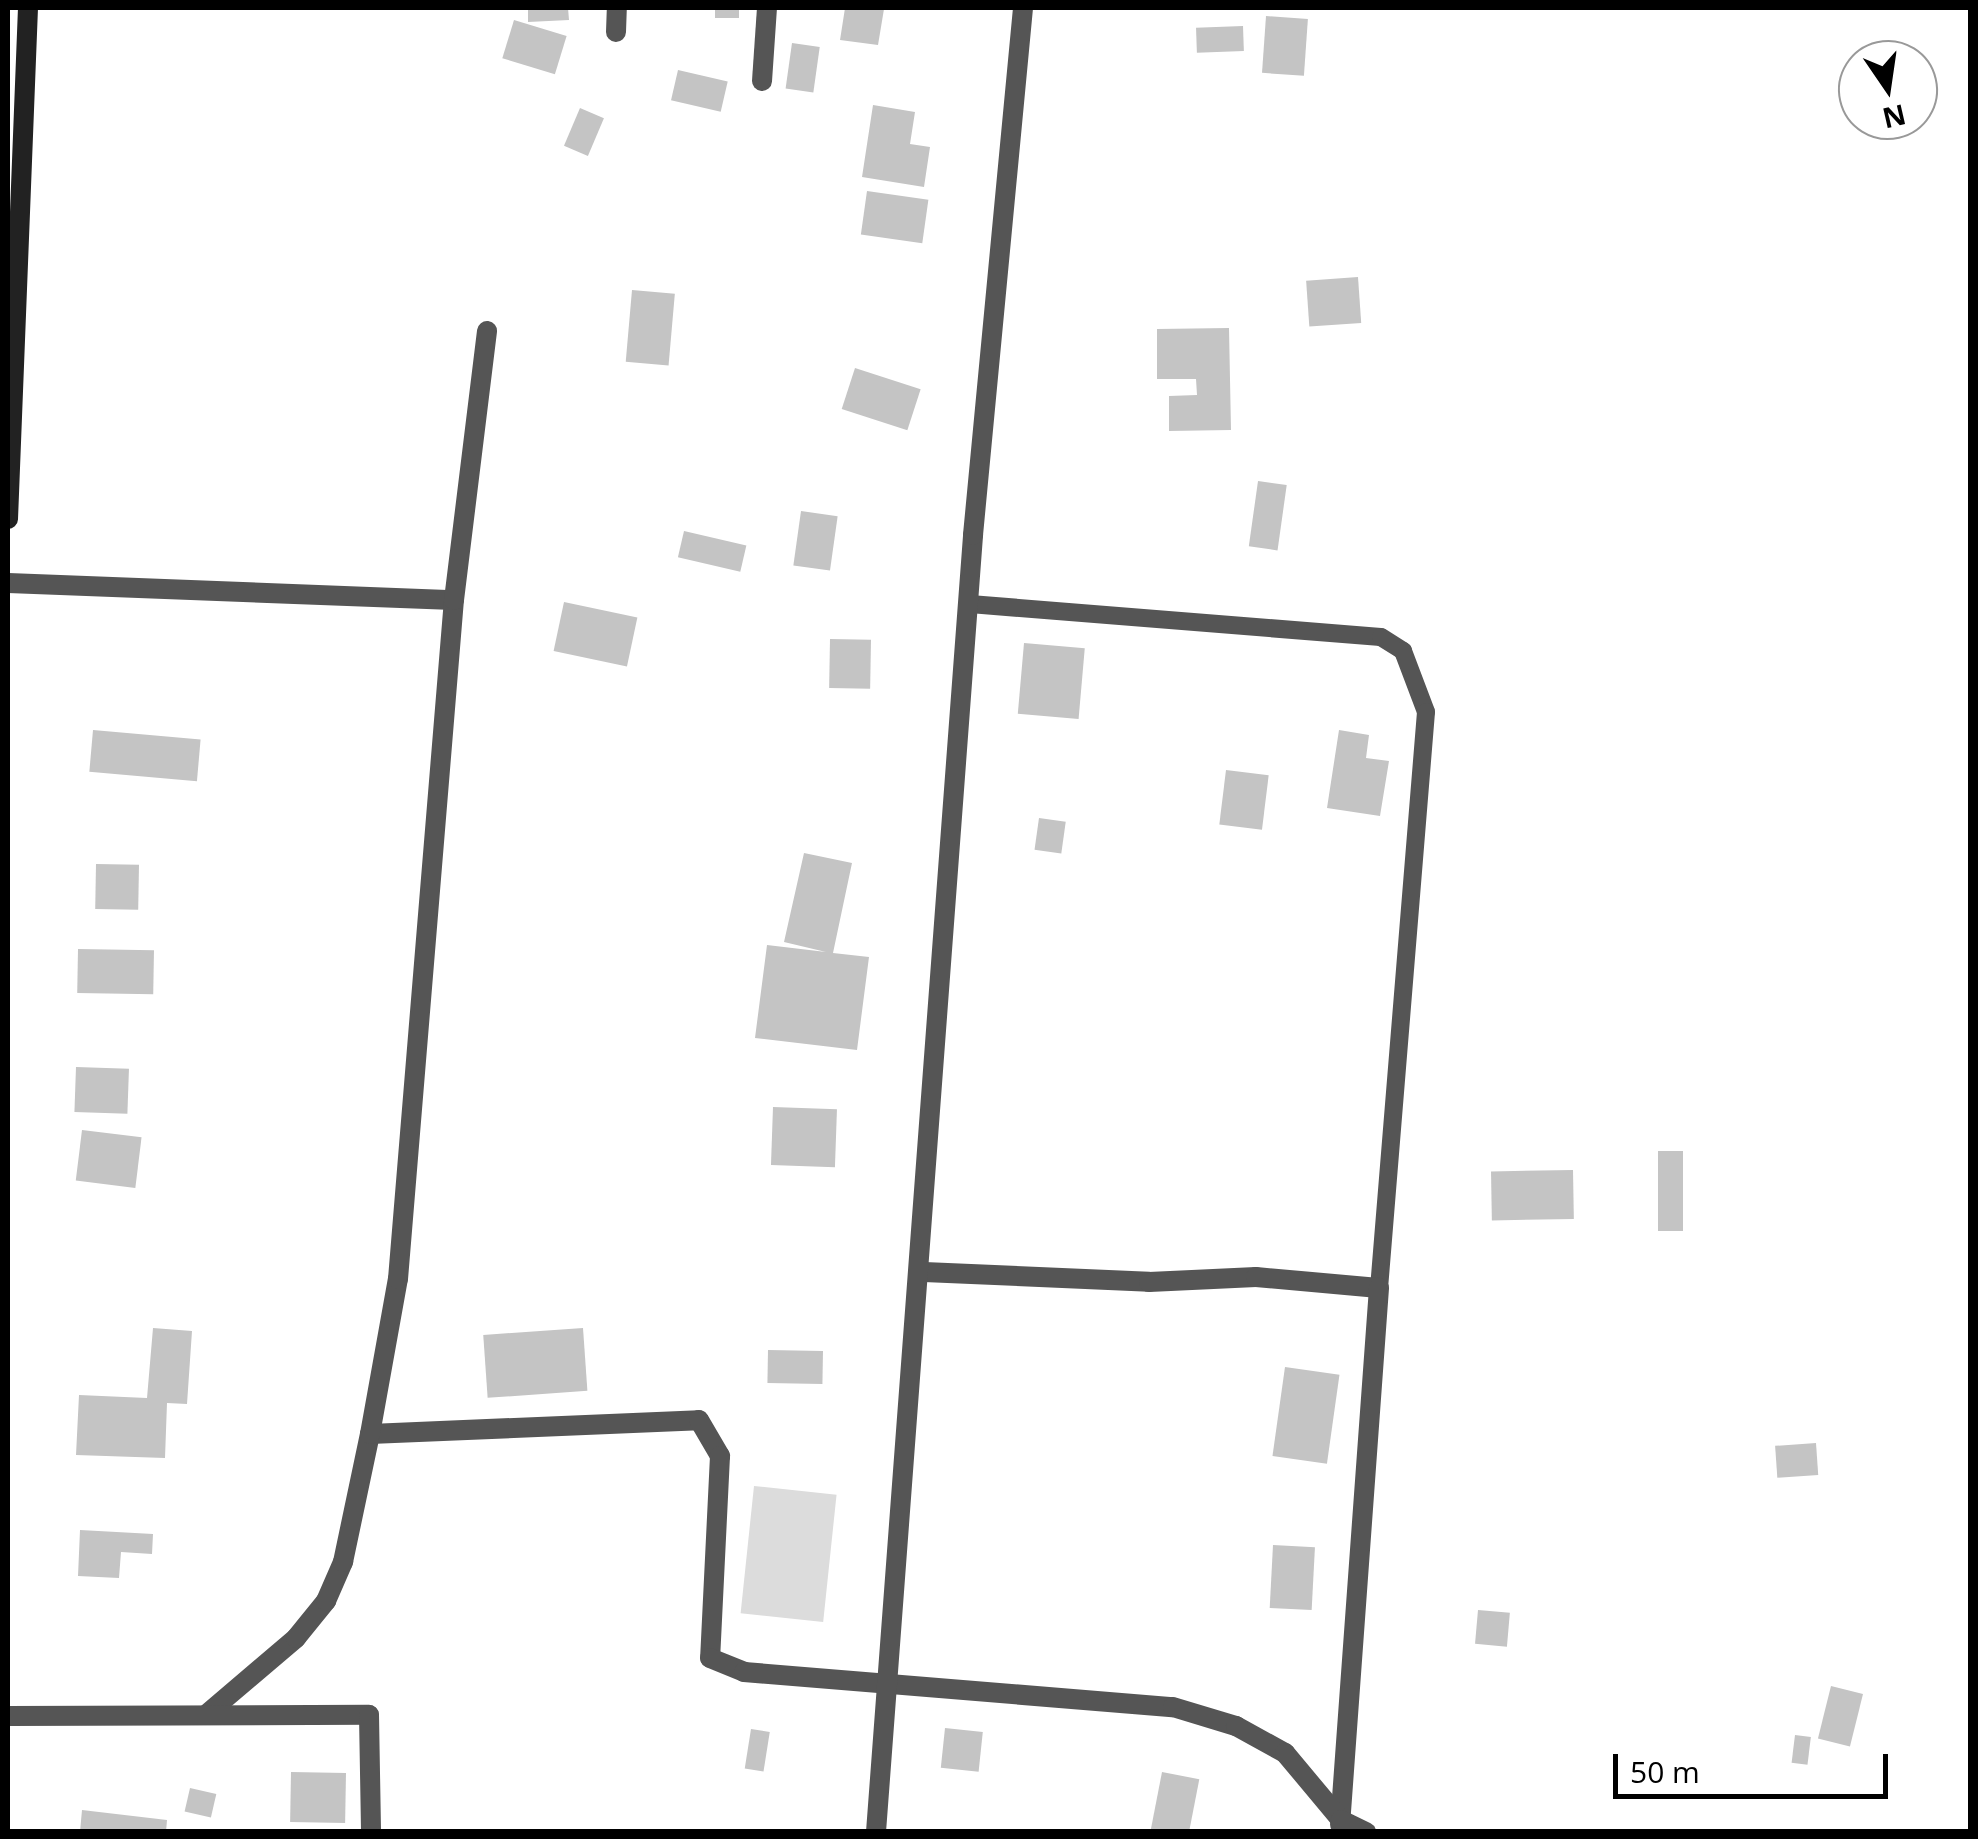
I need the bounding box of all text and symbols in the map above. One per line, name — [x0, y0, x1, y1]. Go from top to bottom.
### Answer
north arrow — [1838, 40, 1938, 140]
text: N — [1879, 96, 1910, 138]
scale bar — [1618, 1734, 1893, 1796]
text: 50 m — [1630, 1751, 1700, 1792]

